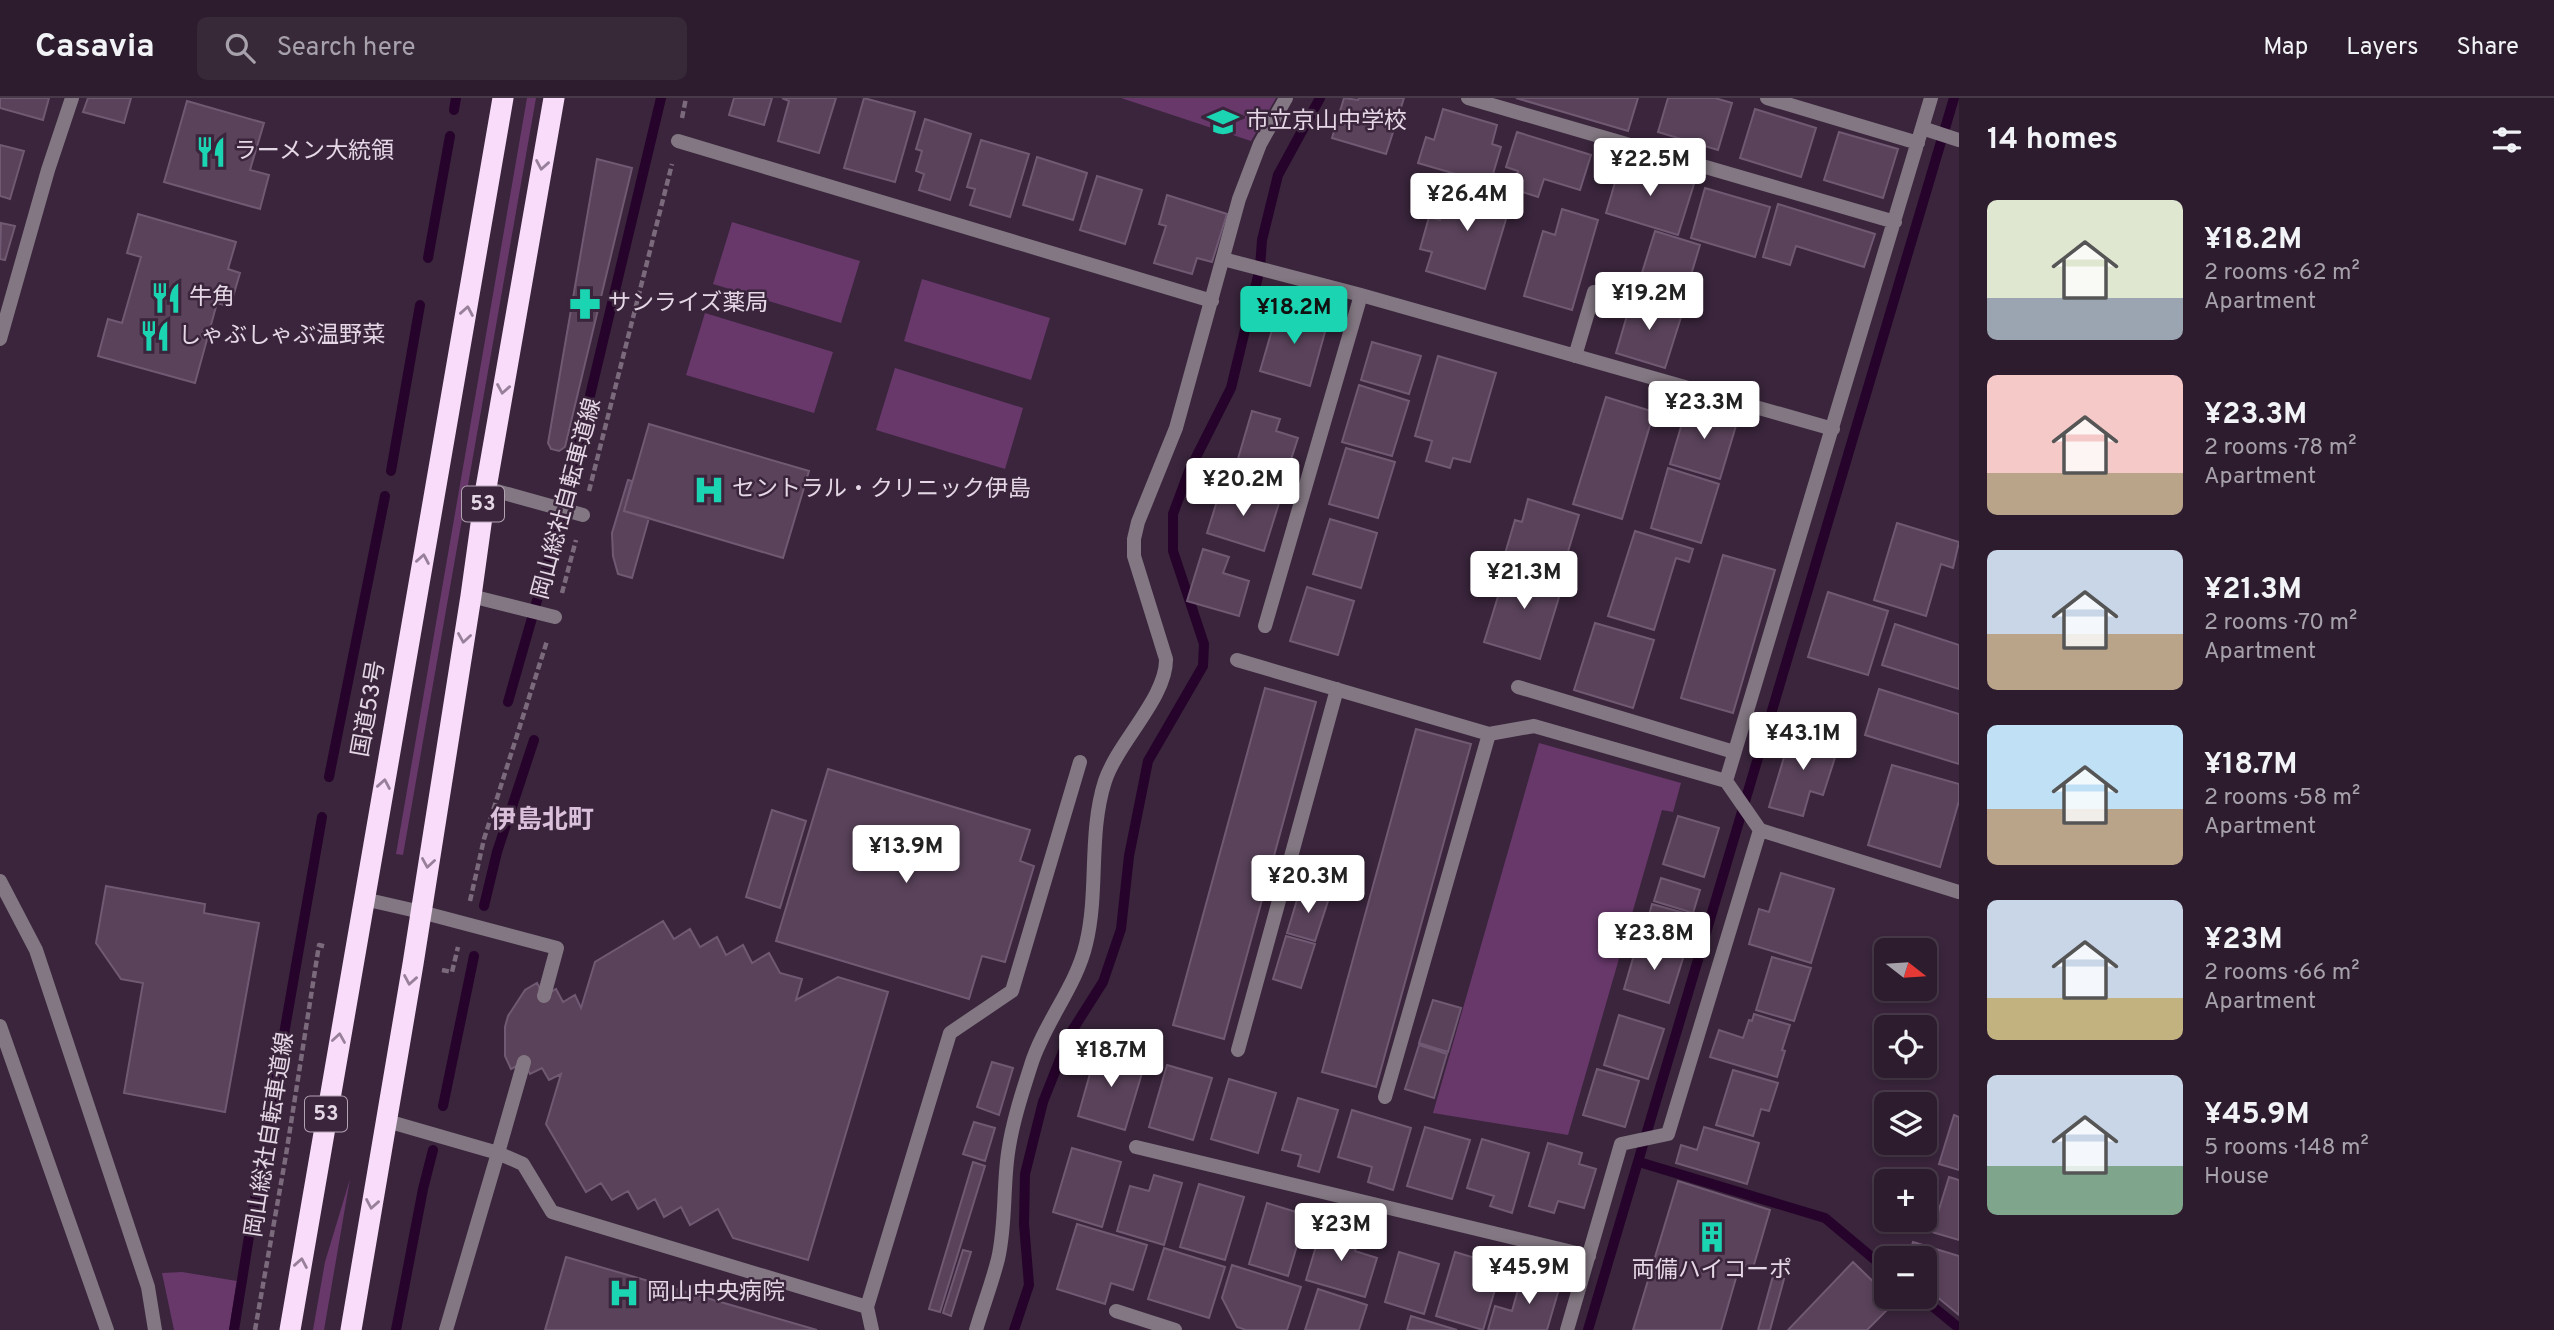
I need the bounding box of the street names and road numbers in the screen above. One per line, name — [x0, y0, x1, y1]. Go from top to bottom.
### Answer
street label: 岡山総社自転車道線 — [527, 395, 609, 603]
road number: 53 — [462, 486, 504, 522]
street label: 国道53号 — [347, 659, 393, 759]
street label: 岡山総社自転車道線 — [240, 1031, 302, 1239]
road number: 53 — [305, 1096, 347, 1132]

